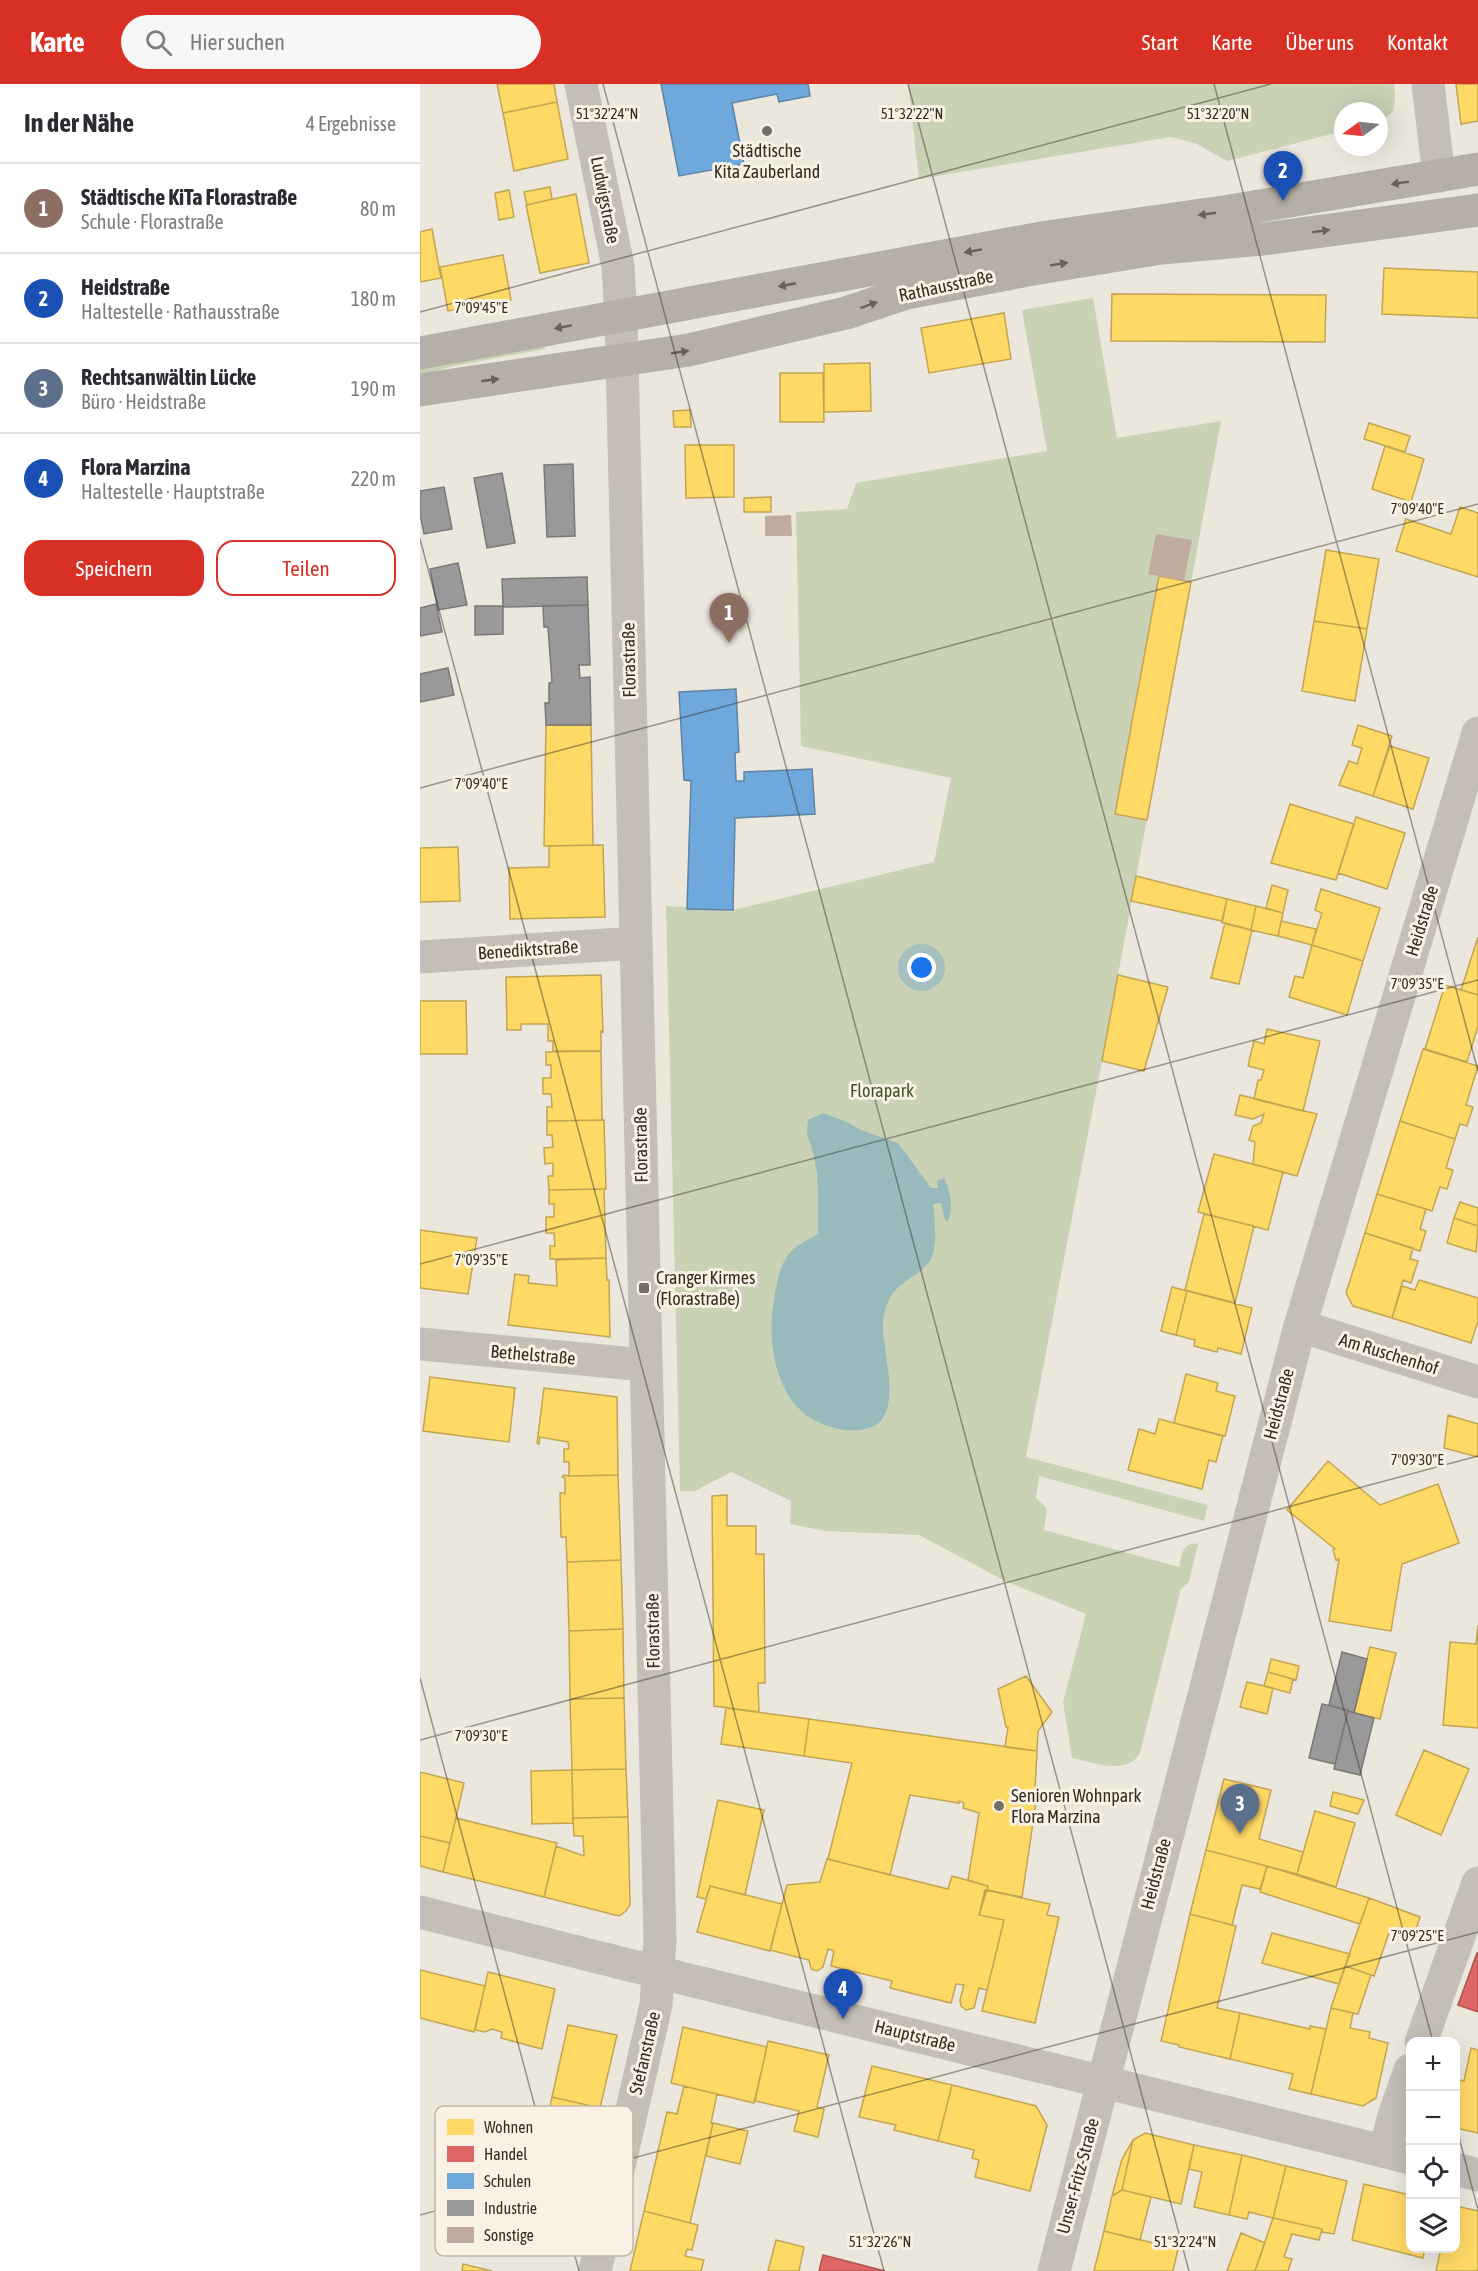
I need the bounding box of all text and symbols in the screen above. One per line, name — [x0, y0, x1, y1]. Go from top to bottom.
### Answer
search box — [121, 15, 541, 69]
text: Karte — [30, 26, 85, 58]
icon: search — [142, 26, 175, 59]
text: Hier suchen — [190, 29, 285, 55]
text: Start — [1142, 30, 1178, 54]
text: Karte — [1211, 30, 1252, 54]
text: Über uns — [1285, 30, 1354, 54]
text: Kontakt — [1387, 30, 1448, 54]
north arrow — [1334, 102, 1388, 156]
text: 51°32'24"N — [576, 105, 638, 122]
text: 51°32'22"N — [881, 105, 943, 122]
text: 51°32'20"N — [1187, 105, 1249, 122]
text: In der Nähe — [24, 108, 134, 138]
text: 4 Ergebnisse — [306, 112, 396, 135]
marker: Städtische Kita Zauberland — [760, 124, 774, 138]
place label: Städtische Kita Zauberland — [714, 140, 820, 182]
pin: 2 — [1264, 152, 1302, 201]
street label: Ludwigstraße — [587, 155, 624, 245]
one-way arrow — [1390, 178, 1409, 187]
text: Städtische KiTa Florastraße — [81, 184, 297, 210]
text: 1 — [39, 197, 48, 220]
text: 80 m — [360, 197, 396, 220]
one-way arrow — [1198, 209, 1217, 218]
text: Schule · Florastraße — [81, 210, 224, 233]
one-way arrow — [1312, 227, 1331, 236]
one-way arrow — [963, 247, 982, 256]
one-way arrow — [1050, 260, 1069, 269]
street label: Rathausstraße — [897, 265, 995, 306]
text: Heidstraße — [81, 274, 170, 300]
one-way arrow — [777, 281, 796, 290]
text: 2 — [39, 287, 48, 310]
text: 180 m — [351, 287, 396, 310]
text: 7°09'45"E — [454, 299, 508, 316]
one-way arrow — [860, 299, 878, 309]
text: Haltestelle · Rathausstraße — [81, 300, 280, 323]
one-way arrow — [553, 323, 572, 332]
one-way arrow — [670, 347, 689, 356]
text: Rechtsanwältin Lücke — [81, 364, 256, 390]
one-way arrow — [481, 375, 500, 384]
text: 3 — [39, 377, 48, 400]
text: 190 m — [351, 377, 396, 400]
text: Büro · Heidstraße — [81, 390, 206, 413]
text: Flora Marzina — [81, 454, 190, 480]
text: 4 — [39, 467, 48, 490]
text: 220 m — [351, 467, 396, 490]
text: Haltestelle · Hauptstraße — [81, 480, 265, 503]
text: 7°09'40"E — [1390, 500, 1444, 517]
button: Speichern — [24, 540, 204, 596]
button: Teilen — [216, 540, 396, 596]
pin: 1 — [710, 594, 748, 643]
street label: Florastraße — [617, 622, 640, 698]
text: 7°09'40"E — [454, 775, 508, 792]
street label: Heidstraße — [1401, 883, 1442, 959]
street label: Benediktstraße — [477, 936, 579, 963]
your location — [907, 953, 936, 982]
text: 7°09'35"E — [1390, 975, 1444, 992]
park label: Florapark — [850, 1080, 914, 1101]
street label: Florastraße — [629, 1107, 652, 1183]
text: 7°09'35"E — [454, 1251, 508, 1268]
place label: Cranger Kirmes (Florastraße) — [656, 1267, 755, 1309]
marker: Cranger Kirmes (Florastraße) — [637, 1281, 651, 1295]
street label: Am Ruschenhof — [1337, 1328, 1441, 1379]
street label: Bethelstraße — [490, 1340, 576, 1369]
street label: Heidstraße — [1259, 1366, 1298, 1442]
text: 7°09'30"E — [1390, 1451, 1444, 1468]
street label: Florastraße — [641, 1593, 664, 1669]
text: 7°09'30"E — [454, 1727, 508, 1744]
pin: 3 — [1220, 1784, 1260, 1834]
place label: Senioren Wohnpark Flora Marzina — [1011, 1785, 1141, 1827]
marker: Senioren Wohnpark Flora Marzina — [992, 1799, 1006, 1813]
street label: Heidstraße — [1136, 1836, 1175, 1912]
text: 7°09'25"E — [1390, 1927, 1444, 1944]
pin: 4 — [824, 1970, 862, 2019]
street label: Stefanstraße — [625, 2009, 664, 2096]
street label: Hauptstraße — [872, 2015, 958, 2056]
map controls — [1406, 2037, 1460, 2253]
button: + — [1406, 2037, 1460, 2091]
button: − — [1406, 2091, 1460, 2145]
legend — [435, 2106, 633, 2256]
street label: Unser-Fritz-Straße — [1052, 2116, 1103, 2236]
text: Wohnen — [484, 2118, 533, 2136]
text: Handel — [484, 2145, 528, 2163]
button: locate — [1406, 2145, 1460, 2199]
text: Schulen — [484, 2172, 531, 2190]
text: Industrie — [484, 2199, 537, 2217]
button: layers — [1406, 2199, 1460, 2253]
text: Sonstige — [484, 2226, 534, 2245]
text: 51°32'26"N — [849, 2233, 911, 2250]
text: 51°32'24"N — [1154, 2233, 1216, 2250]

